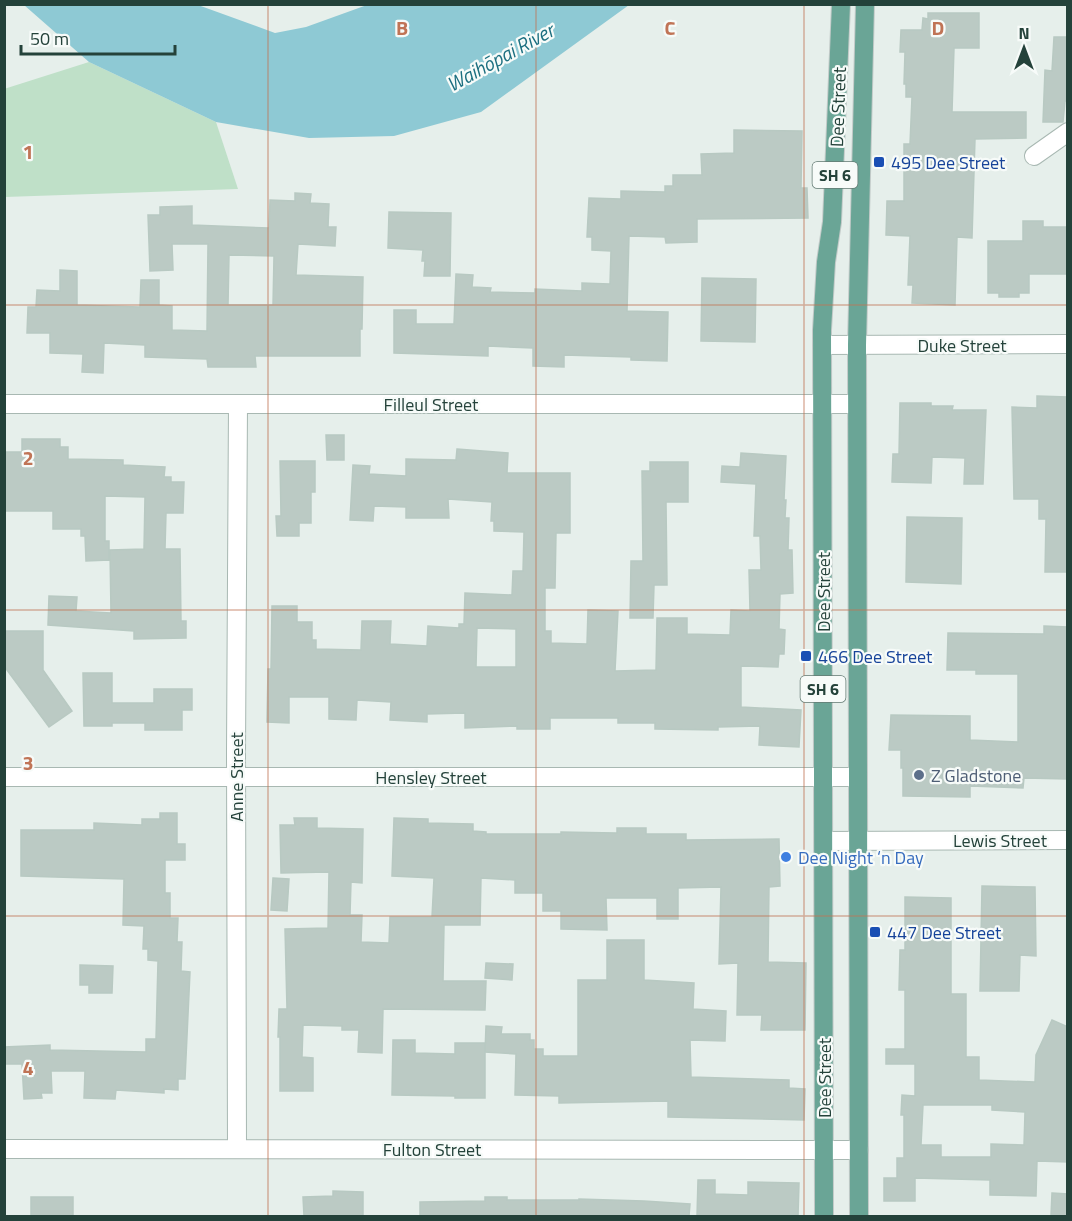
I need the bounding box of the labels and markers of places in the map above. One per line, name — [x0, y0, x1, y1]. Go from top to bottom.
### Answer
place label: 495 Dee Street — [891, 149, 1006, 176]
marker: 495 Dee Street — [872, 155, 886, 169]
place label: 466 Dee Street — [818, 643, 933, 670]
marker: 466 Dee Street — [799, 649, 813, 663]
place label: Z Gladstone — [931, 762, 1021, 789]
marker: Z Gladstone — [912, 768, 926, 782]
place label: Dee Night ‘n Day — [798, 844, 924, 871]
marker: Dee Night ‘n Day — [779, 850, 793, 864]
place label: 447 Dee Street — [887, 919, 1002, 946]
marker: 447 Dee Street — [868, 925, 882, 939]

